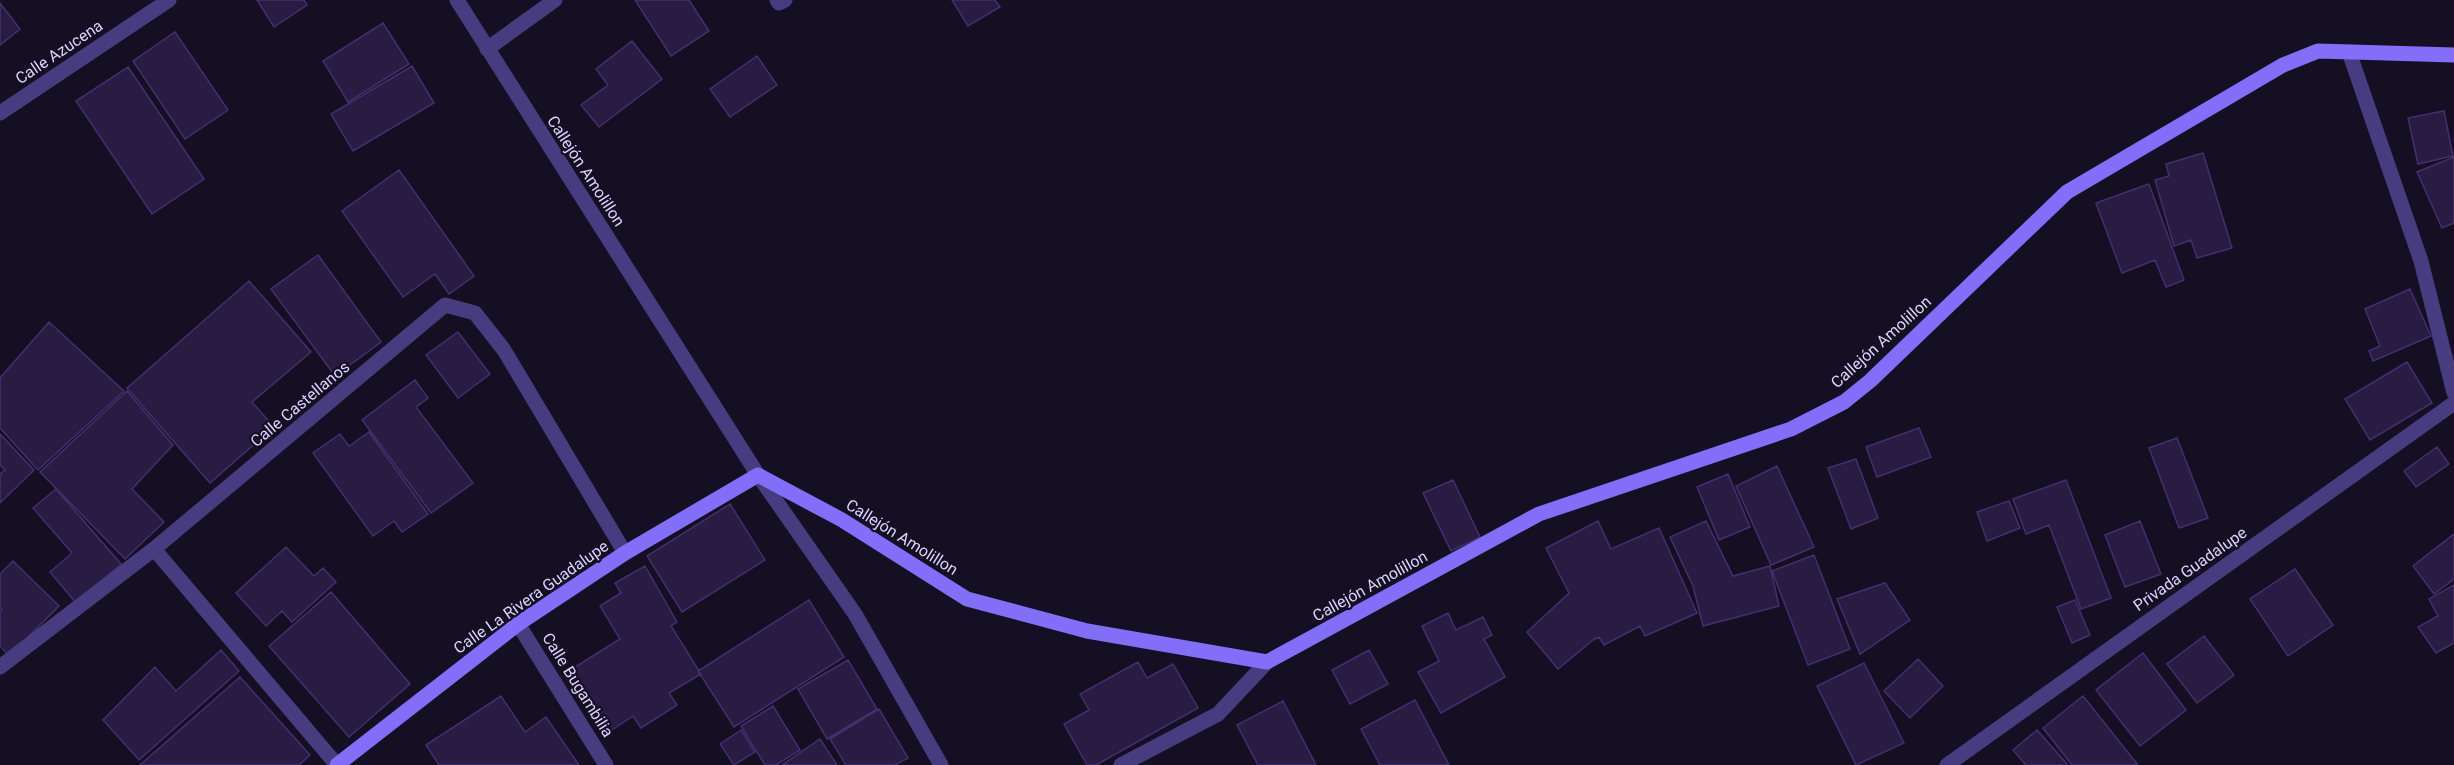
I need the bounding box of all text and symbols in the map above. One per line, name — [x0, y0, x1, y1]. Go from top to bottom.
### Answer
street label: Calle Azucena — [12, 16, 106, 88]
street label: Callejón Amolillon — [543, 112, 629, 230]
street label: Callejón Amolillon — [1827, 292, 1935, 392]
street label: Calle Castellanos — [247, 357, 353, 451]
street label: Callejón Amolillon — [843, 495, 961, 579]
street label: Privada Guadalupe — [2130, 523, 2250, 615]
street label: Calle La Rivera Guadalupe — [450, 536, 612, 658]
street label: Callejón Amolillon — [1309, 547, 1431, 625]
street label: Calle Bugambilia — [538, 629, 618, 741]

